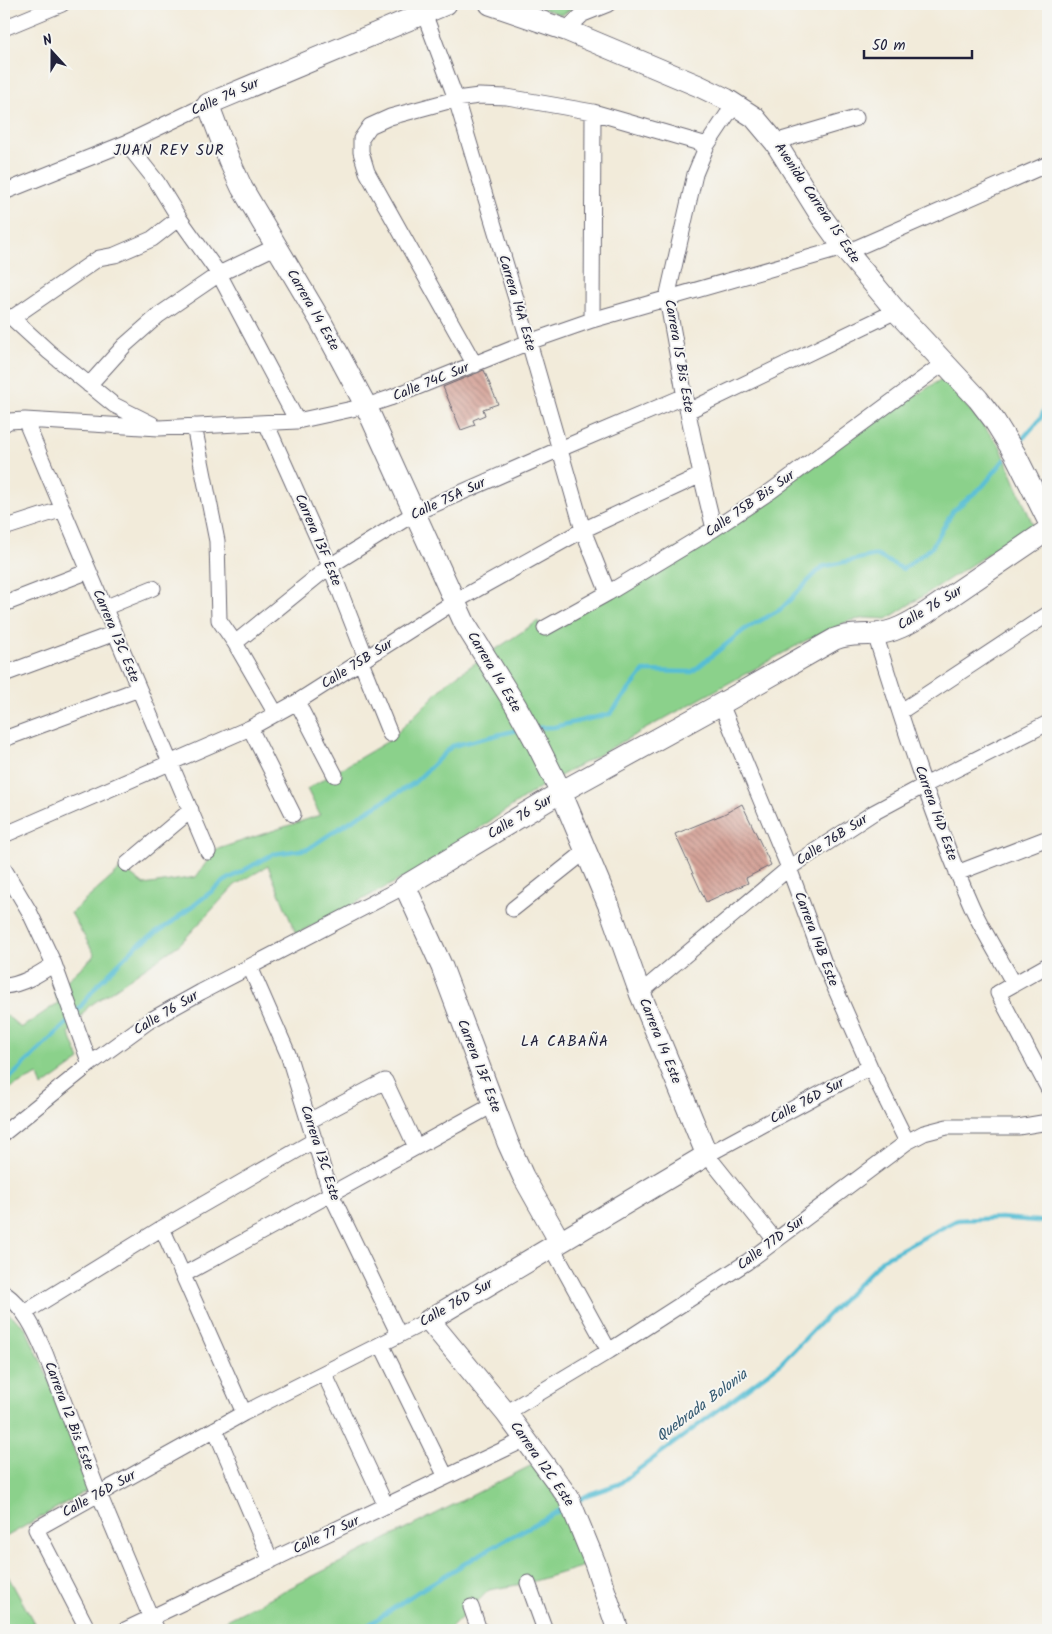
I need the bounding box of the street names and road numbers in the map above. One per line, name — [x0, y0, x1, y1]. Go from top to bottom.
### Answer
street label: Calle 74 Sur — [187, 72, 264, 122]
street label: Avenida Carrera 15 Este — [768, 138, 866, 268]
street label: Carrera 14A Este — [492, 252, 542, 354]
street label: Carrera 14 Este — [281, 265, 346, 355]
street label: Carrera 15 Bis Este — [658, 298, 700, 415]
street label: Calle 74C Sur — [389, 356, 474, 407]
street label: Calle 75B Bis Sur — [701, 464, 800, 543]
street label: Calle 75A Sur — [407, 471, 490, 526]
street label: Carrera 13F Este — [289, 490, 348, 590]
street label: Calle 76 Sur — [893, 579, 968, 636]
street label: Carrera 13C Este — [86, 586, 146, 687]
street label: Carrera 14 Este — [461, 627, 527, 717]
street label: Calle 75B Sur — [317, 632, 398, 695]
street label: Carrera 14D Este — [909, 762, 964, 864]
street label: Calle 76 Sur — [483, 788, 558, 845]
street label: Calle 76B Sur — [792, 808, 873, 871]
street label: Carrera 14B Este — [788, 888, 844, 990]
street label: Calle 76 Sur — [129, 984, 204, 1041]
street label: Carrera 14 Este — [633, 995, 687, 1088]
street label: Carrera 13F Este — [451, 1016, 507, 1117]
street label: Calle 76D Sur — [766, 1072, 849, 1130]
street label: Carrera 13C Este — [294, 1102, 346, 1204]
street label: Calle 77D Sur — [732, 1209, 811, 1276]
street label: Calle 76D Sur — [415, 1272, 498, 1333]
street label: Carrera 12 Bis Este — [38, 1358, 100, 1474]
street label: Carrera 12C Este — [504, 1417, 580, 1512]
street label: Calle 76D Sur — [58, 1464, 141, 1523]
street label: Calle 77 Sur — [289, 1509, 364, 1560]

